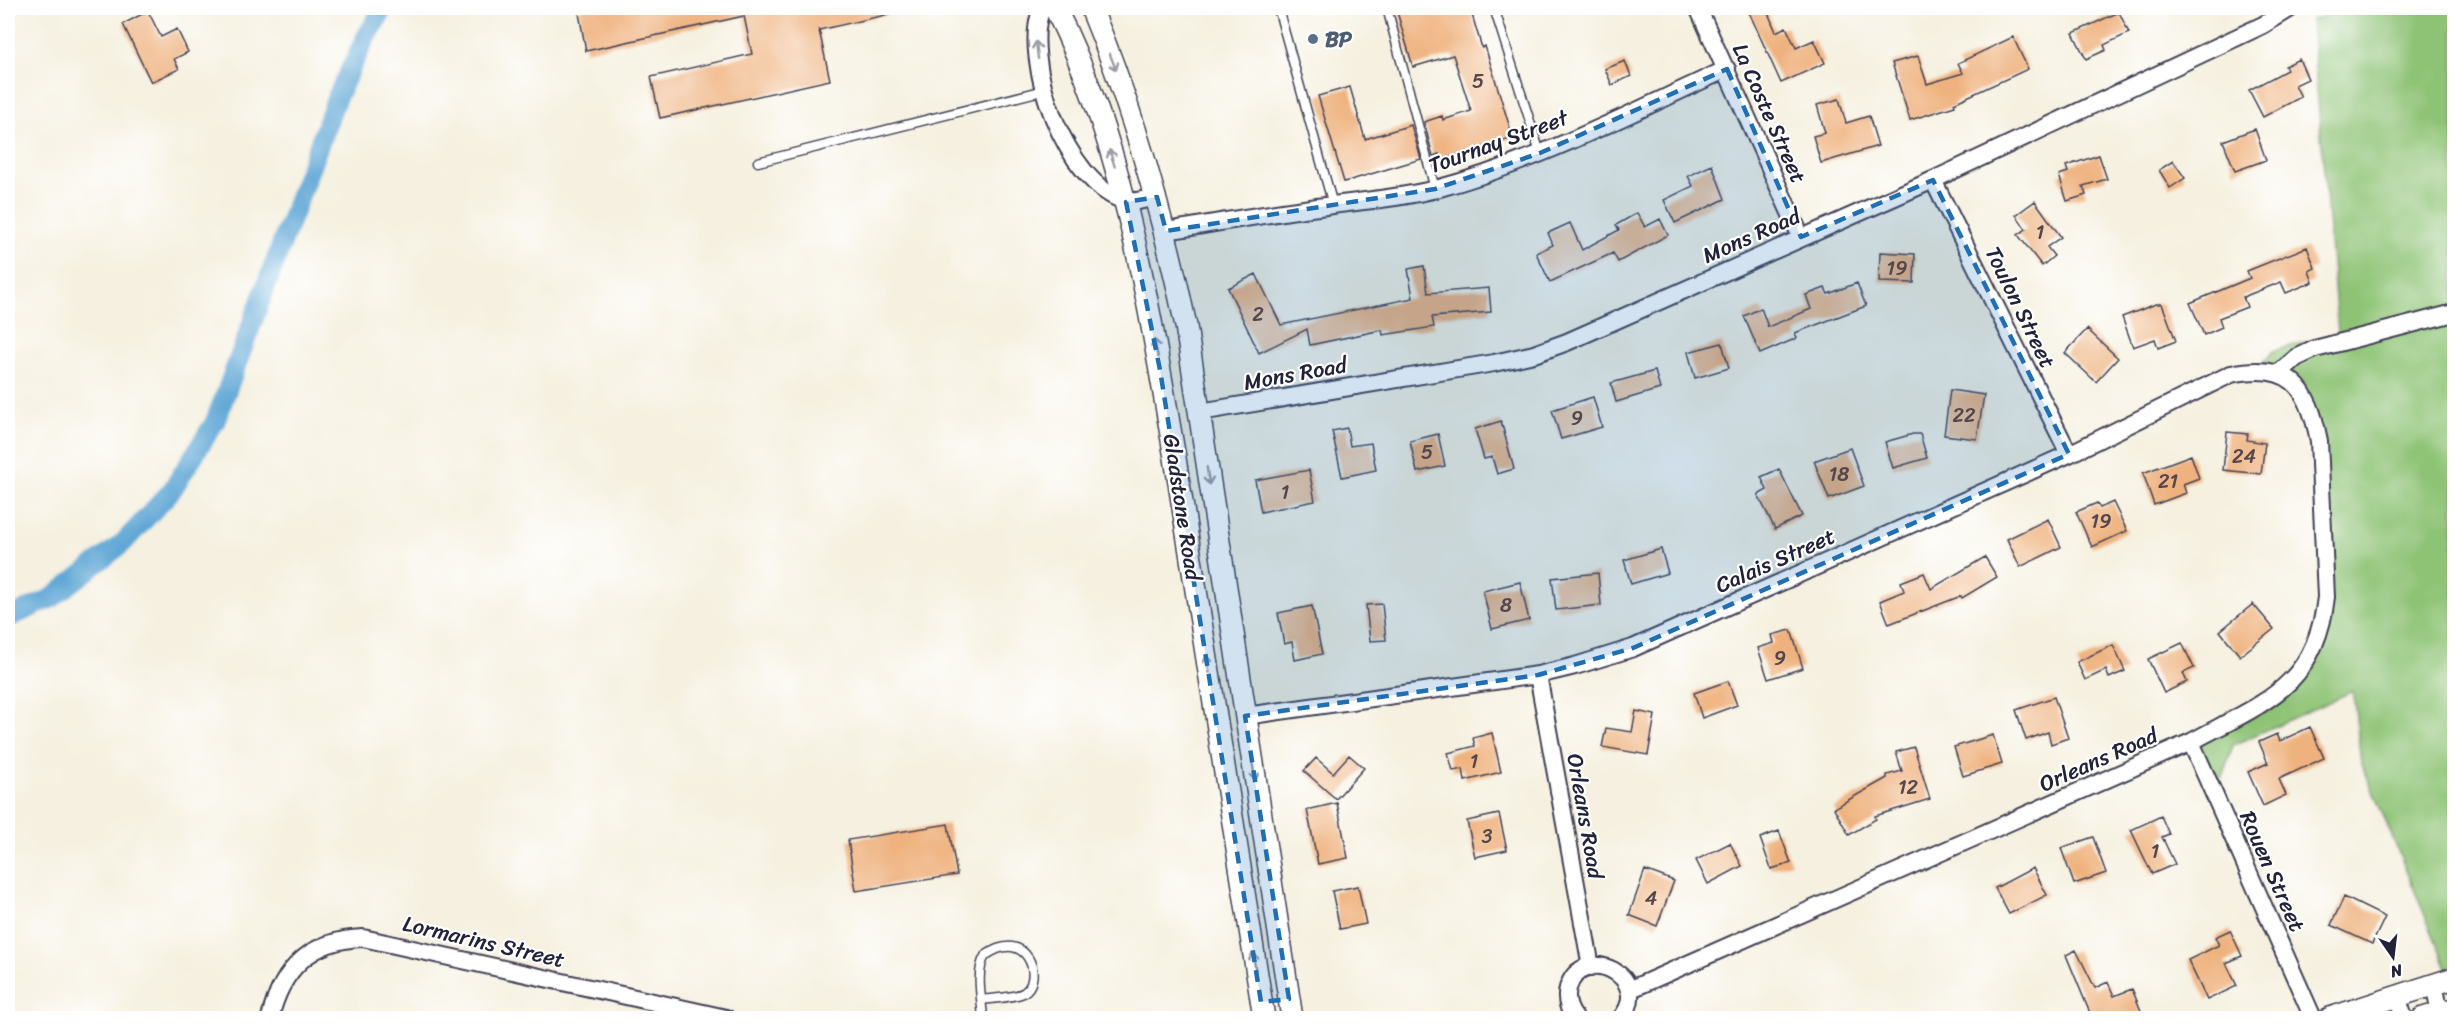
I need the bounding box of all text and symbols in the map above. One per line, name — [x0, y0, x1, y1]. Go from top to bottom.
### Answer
place label: BP — [1325, 20, 1353, 59]
marker: BP — [1306, 32, 1320, 46]
street label: La Coste Street — [1721, 37, 1818, 190]
one-way arrow — [1031, 41, 1042, 61]
one-way arrow — [1108, 52, 1119, 70]
house number: 5 — [1472, 64, 1484, 99]
street label: Tournay Street — [1423, 98, 1575, 185]
one-way arrow — [1106, 149, 1117, 168]
street label: Mons Road — [1696, 196, 1808, 274]
house number: 1 — [2036, 215, 2044, 250]
street label: Toulon Street — [1974, 239, 2067, 375]
house number: 19 — [1887, 251, 1907, 286]
house number: 2 — [1252, 297, 1264, 332]
one-way arrow — [1149, 339, 1161, 358]
street label: Mons Road — [1240, 345, 1351, 402]
house number: 22 — [1952, 398, 1976, 433]
house number: 9 — [1571, 401, 1583, 436]
street label: Gladstone Road — [1152, 431, 1214, 584]
house number: 5 — [1421, 435, 1433, 470]
house number: 24 — [2232, 439, 2256, 474]
house number: 18 — [1829, 457, 1849, 492]
house number: 21 — [2158, 464, 2178, 499]
one-way arrow — [1203, 465, 1214, 485]
house number: 1 — [1281, 475, 1289, 510]
house number: 19 — [2091, 504, 2111, 539]
street label: Calais Street — [1709, 516, 1842, 604]
house number: 8 — [1500, 588, 1512, 623]
house number: 9 — [1774, 641, 1786, 676]
one-way arrow — [1202, 655, 1213, 675]
street label: Orleans Road — [2032, 715, 2165, 803]
house number: 1 — [1470, 744, 1478, 779]
street label: Orleans Road — [1555, 750, 1616, 883]
one-way arrow — [1248, 762, 1259, 782]
house number: 12 — [1898, 770, 1919, 805]
street label: Rouen Street — [2228, 804, 2317, 938]
house number: 3 — [1482, 819, 1493, 854]
house number: 1 — [2151, 834, 2159, 869]
house number: 4 — [1645, 881, 1657, 916]
street label: Lormarins Street — [399, 904, 569, 979]
north arrow — [2363, 927, 2423, 987]
one-way arrow — [1249, 951, 1260, 971]
text: N — [2387, 955, 2406, 987]

